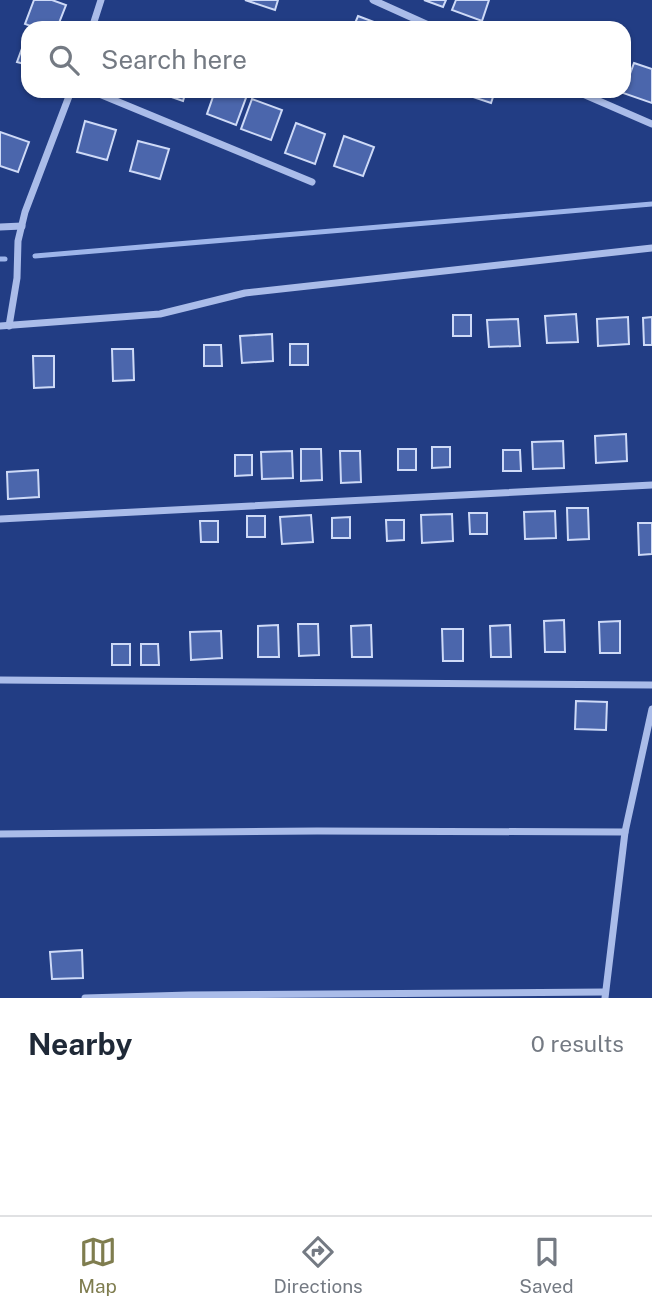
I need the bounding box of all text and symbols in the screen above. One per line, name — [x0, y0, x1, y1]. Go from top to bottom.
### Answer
search box — [21, 21, 631, 98]
icon: search — [45, 41, 83, 79]
text: Search here — [101, 44, 247, 75]
text: Nearby — [28, 1026, 132, 1062]
text: 0 results — [531, 1030, 624, 1057]
tab: Map — [78, 1233, 117, 1297]
tab: Directions — [273, 1233, 363, 1297]
tab: Saved — [519, 1233, 574, 1297]

